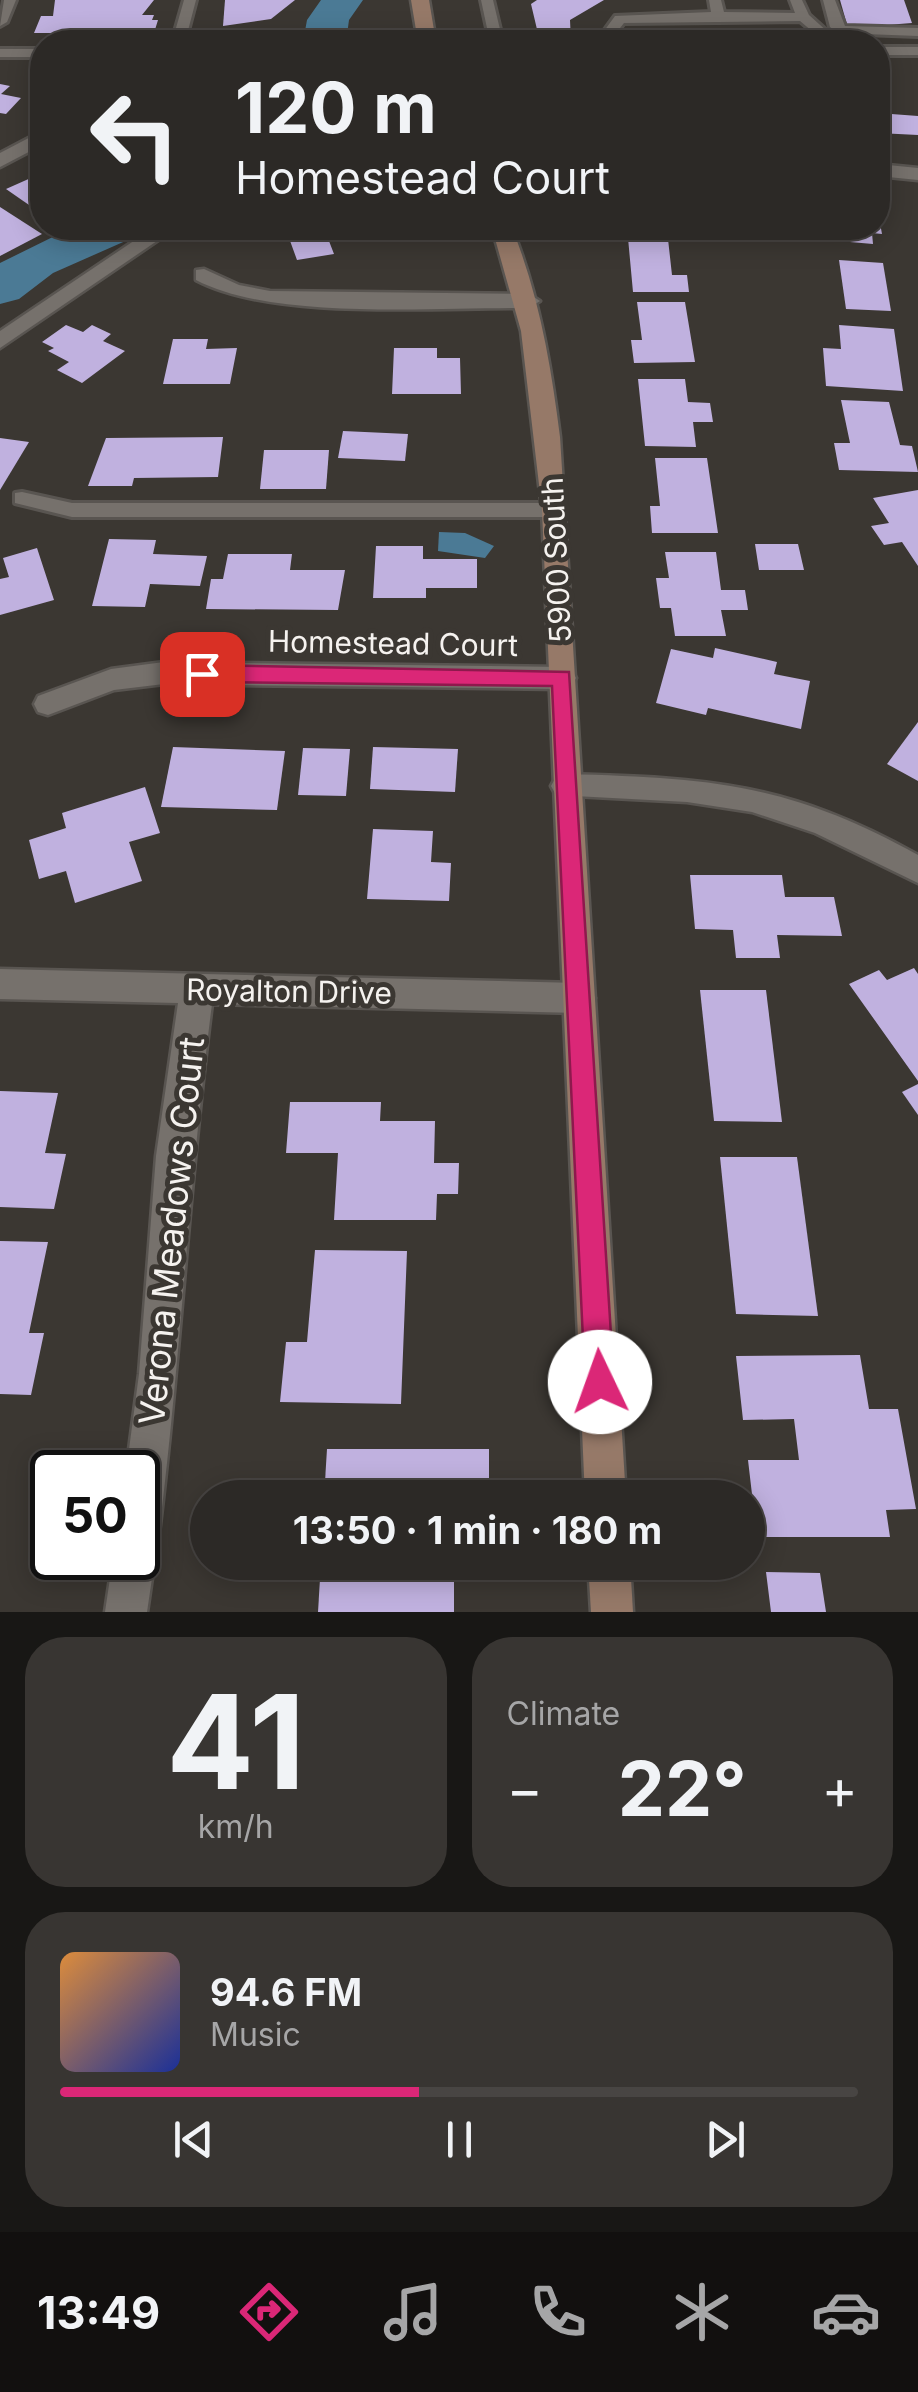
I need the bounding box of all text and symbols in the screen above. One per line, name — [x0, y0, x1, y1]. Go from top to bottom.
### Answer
text: 120 m — [235, 65, 437, 150]
icon: left — [70, 70, 200, 200]
text: Homestead Court — [235, 150, 610, 205]
street label: 5900 South — [534, 476, 578, 644]
street label: Homestead Court — [268, 623, 519, 663]
pin — [160, 632, 245, 717]
icon: arrive — [175, 647, 230, 702]
street label: Royalton Drive — [186, 971, 392, 1011]
street label: Verona Meadows Court — [130, 1035, 212, 1427]
position arrow — [548, 1330, 652, 1434]
speed limit sign: 50 — [30, 1450, 160, 1580]
text: 13:50 · 1 min · 180 m — [293, 1507, 662, 1553]
text: 41 — [166, 1663, 305, 1820]
text: Climate — [507, 1694, 620, 1733]
text: 22° — [618, 1743, 747, 1834]
text: − — [507, 1756, 543, 1822]
text: + — [822, 1756, 858, 1822]
text: km/h — [198, 1807, 274, 1846]
text: 94.6 FM — [210, 1969, 362, 2015]
text: Music — [210, 2015, 301, 2054]
icon: previous — [166, 2112, 221, 2167]
icon: pause — [432, 2112, 487, 2167]
icon: next — [698, 2112, 753, 2167]
icon: directions — [234, 2277, 304, 2347]
icon: music — [378, 2277, 448, 2347]
icon: phone — [523, 2277, 593, 2347]
icon: climate — [667, 2277, 737, 2347]
icon: car — [811, 2277, 881, 2347]
text: 13:49 — [37, 2285, 160, 2340]

